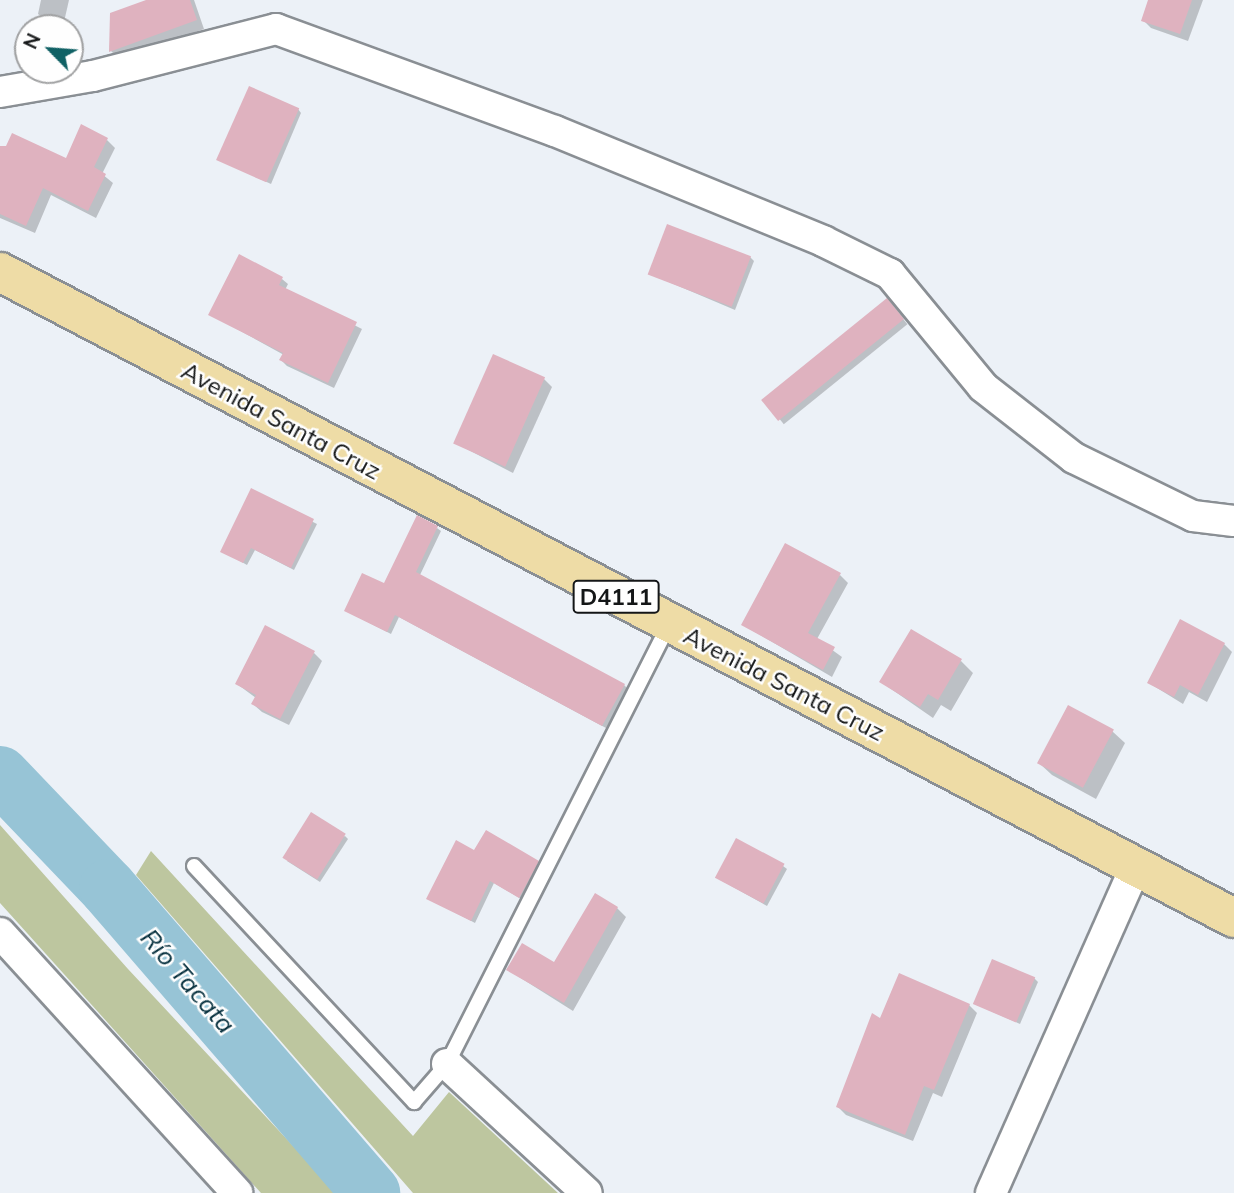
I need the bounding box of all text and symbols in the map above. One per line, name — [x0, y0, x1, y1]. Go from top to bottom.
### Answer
north arrow — [14, 14, 84, 84]
text: N — [18, 29, 46, 53]
street label: Avenida Santa Cruz — [177, 356, 385, 486]
road number: D4111 — [572, 578, 660, 617]
street label: Avenida Santa Cruz — [679, 621, 889, 747]
water label: Río Tacata — [134, 922, 242, 1040]

